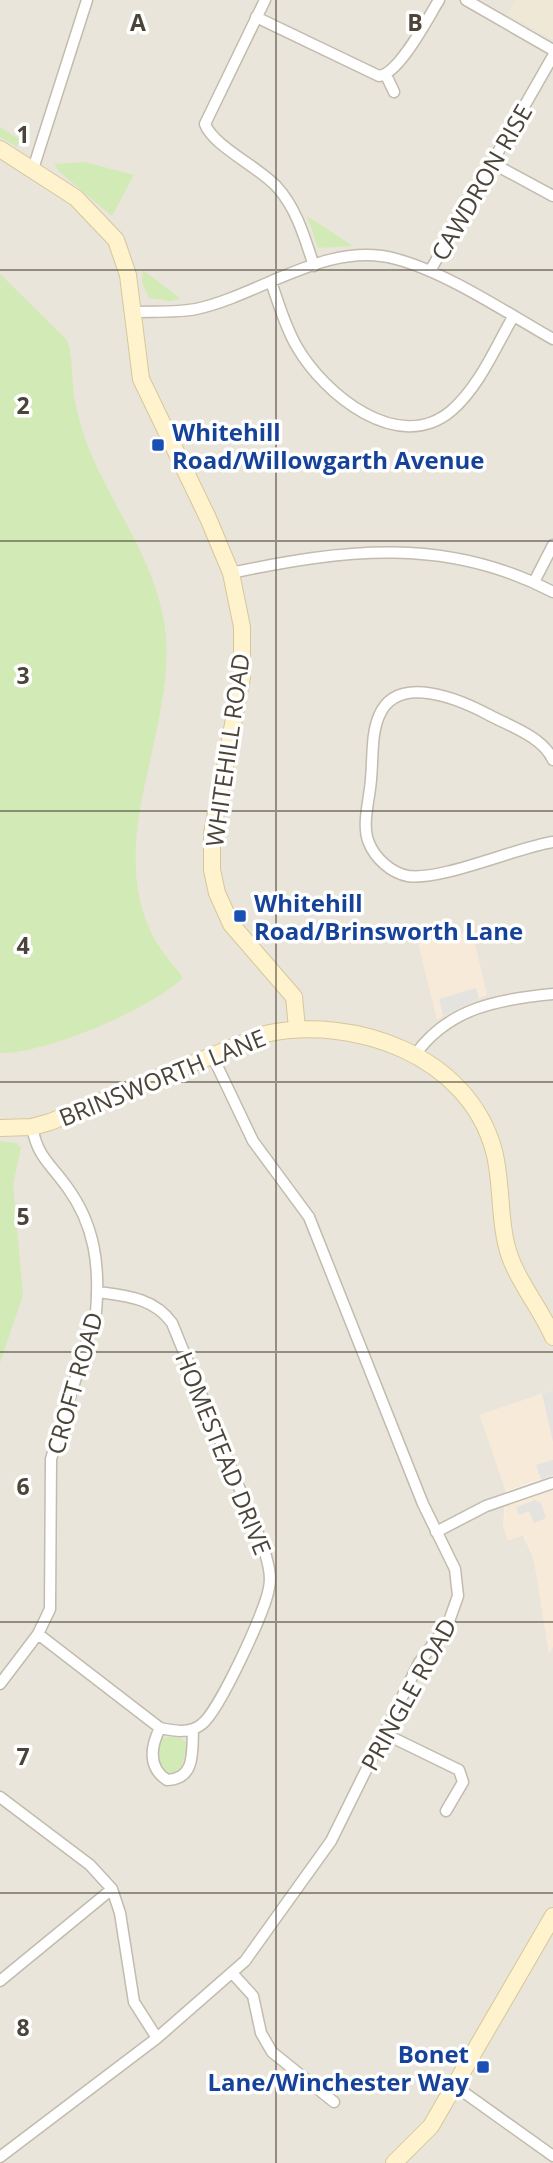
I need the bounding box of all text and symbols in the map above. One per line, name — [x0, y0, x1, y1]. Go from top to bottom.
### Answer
text: A — [130, 6, 146, 38]
text: B — [407, 6, 423, 38]
street label: CAWDRON RISE — [423, 98, 539, 266]
text: 1 — [16, 118, 30, 150]
text: 2 — [16, 389, 30, 421]
place label: Whitehill Road/Willowgarth Avenue — [172, 415, 484, 476]
marker: Whitehill Road/Willowgarth Avenue — [150, 437, 166, 453]
street label: WHITEHILL ROAD — [197, 651, 257, 849]
text: 3 — [16, 659, 30, 691]
place label: Whitehill Road/Brinsworth Lane — [254, 886, 523, 947]
marker: Whitehill Road/Brinsworth Lane — [232, 908, 248, 924]
text: 4 — [16, 929, 30, 961]
street label: BRINSWORTH LANE — [54, 1020, 270, 1134]
text: 5 — [16, 1200, 30, 1232]
street label: CROFT ROAD — [38, 1308, 110, 1458]
street label: HOMESTEAD DRIVE — [168, 1346, 280, 1560]
text: 6 — [16, 1470, 30, 1502]
street label: PRINGLE ROAD — [352, 1612, 464, 1776]
text: 7 — [16, 1740, 30, 1772]
text: 8 — [16, 2011, 30, 2043]
place label: Bonet Lane/Winchester Way — [207, 2037, 469, 2098]
marker: Bonet Lane/Winchester Way — [475, 2059, 491, 2075]

